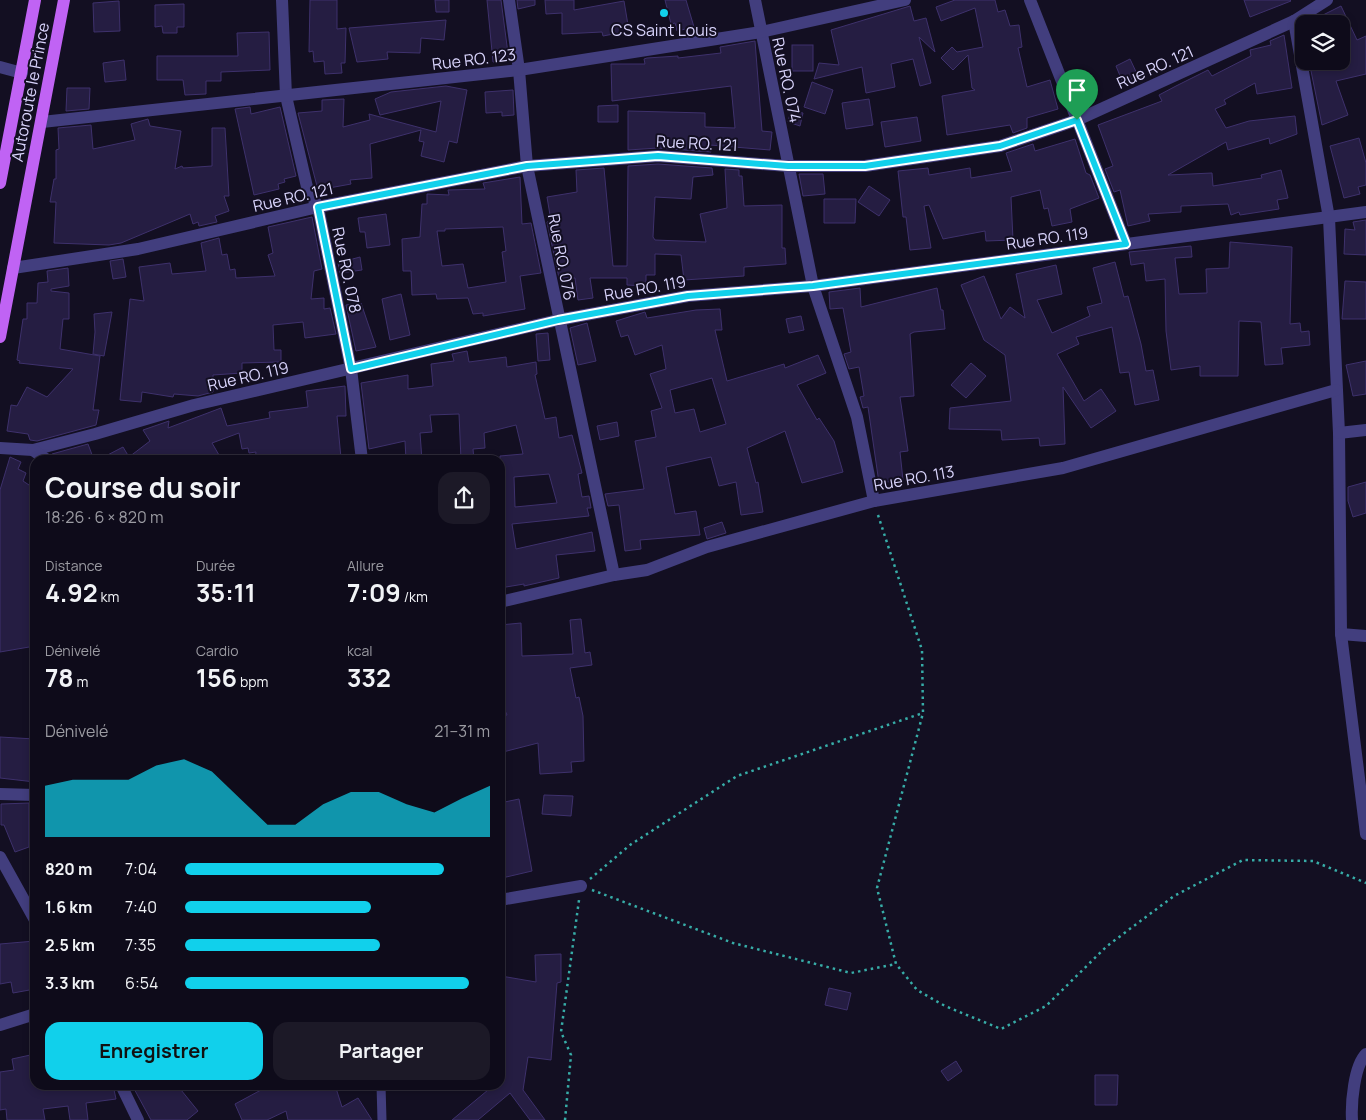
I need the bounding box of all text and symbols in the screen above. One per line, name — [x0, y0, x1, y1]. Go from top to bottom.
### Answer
marker: CS Saint Louis — [658, 7, 670, 19]
map controls — [1295, 15, 1350, 70]
button: layers — [1295, 15, 1350, 70]
place label: CS Saint Louis — [611, 19, 717, 41]
street label: Autoroute le Prince — [6, 21, 54, 163]
street label: Rue RO. 074 — [767, 35, 807, 125]
street label: Rue RO. 121 — [1113, 40, 1197, 94]
street label: Rue RO. 123 — [431, 43, 517, 75]
pin — [1056, 69, 1098, 120]
icon: arrive — [1063, 76, 1091, 104]
street label: Rue RO. 121 — [656, 130, 738, 156]
street label: Rue RO. 121 — [251, 177, 335, 217]
street label: Rue RO. 076 — [543, 212, 581, 302]
street label: Rue RO. 119 — [1005, 221, 1089, 255]
street label: Rue RO. 078 — [327, 225, 367, 315]
street label: Rue RO. 119 — [602, 270, 688, 306]
street label: Rue RO. 119 — [205, 356, 291, 396]
street label: Rue RO. 113 — [872, 460, 956, 496]
text: Course du soir — [45, 468, 241, 506]
button: share — [438, 472, 490, 524]
text: 18:26 · 6 × 820 m — [45, 506, 163, 528]
text: Distance — [45, 556, 102, 575]
text: Durée — [196, 556, 235, 575]
text: Allure — [347, 556, 384, 575]
text: 4.92 — [45, 575, 98, 610]
text: 35:11 — [196, 575, 256, 610]
text: 7:09 — [347, 575, 401, 610]
text: km — [98, 587, 119, 606]
text: /km — [401, 587, 428, 606]
text: Dénivelé — [45, 641, 100, 660]
text: Cardio — [196, 641, 239, 660]
text: kcal — [347, 641, 373, 660]
text: 78 — [45, 660, 74, 695]
text: 156 — [196, 660, 237, 695]
text: 332 — [347, 660, 391, 695]
text: m — [74, 672, 88, 691]
text: bpm — [237, 672, 268, 691]
text: Dénivelé — [45, 720, 108, 742]
text: 21–31 m — [434, 720, 490, 742]
text: 820 m — [45, 858, 92, 880]
text: 7:04 — [125, 858, 157, 880]
text: 1.6 km — [45, 896, 92, 918]
text: 7:40 — [125, 896, 157, 918]
text: 2.5 km — [45, 934, 95, 956]
text: 7:35 — [125, 934, 156, 956]
text: 3.3 km — [45, 972, 95, 994]
text: 6:54 — [125, 972, 158, 994]
button: Enregistrer — [45, 1022, 263, 1080]
button: Partager — [273, 1022, 490, 1080]

